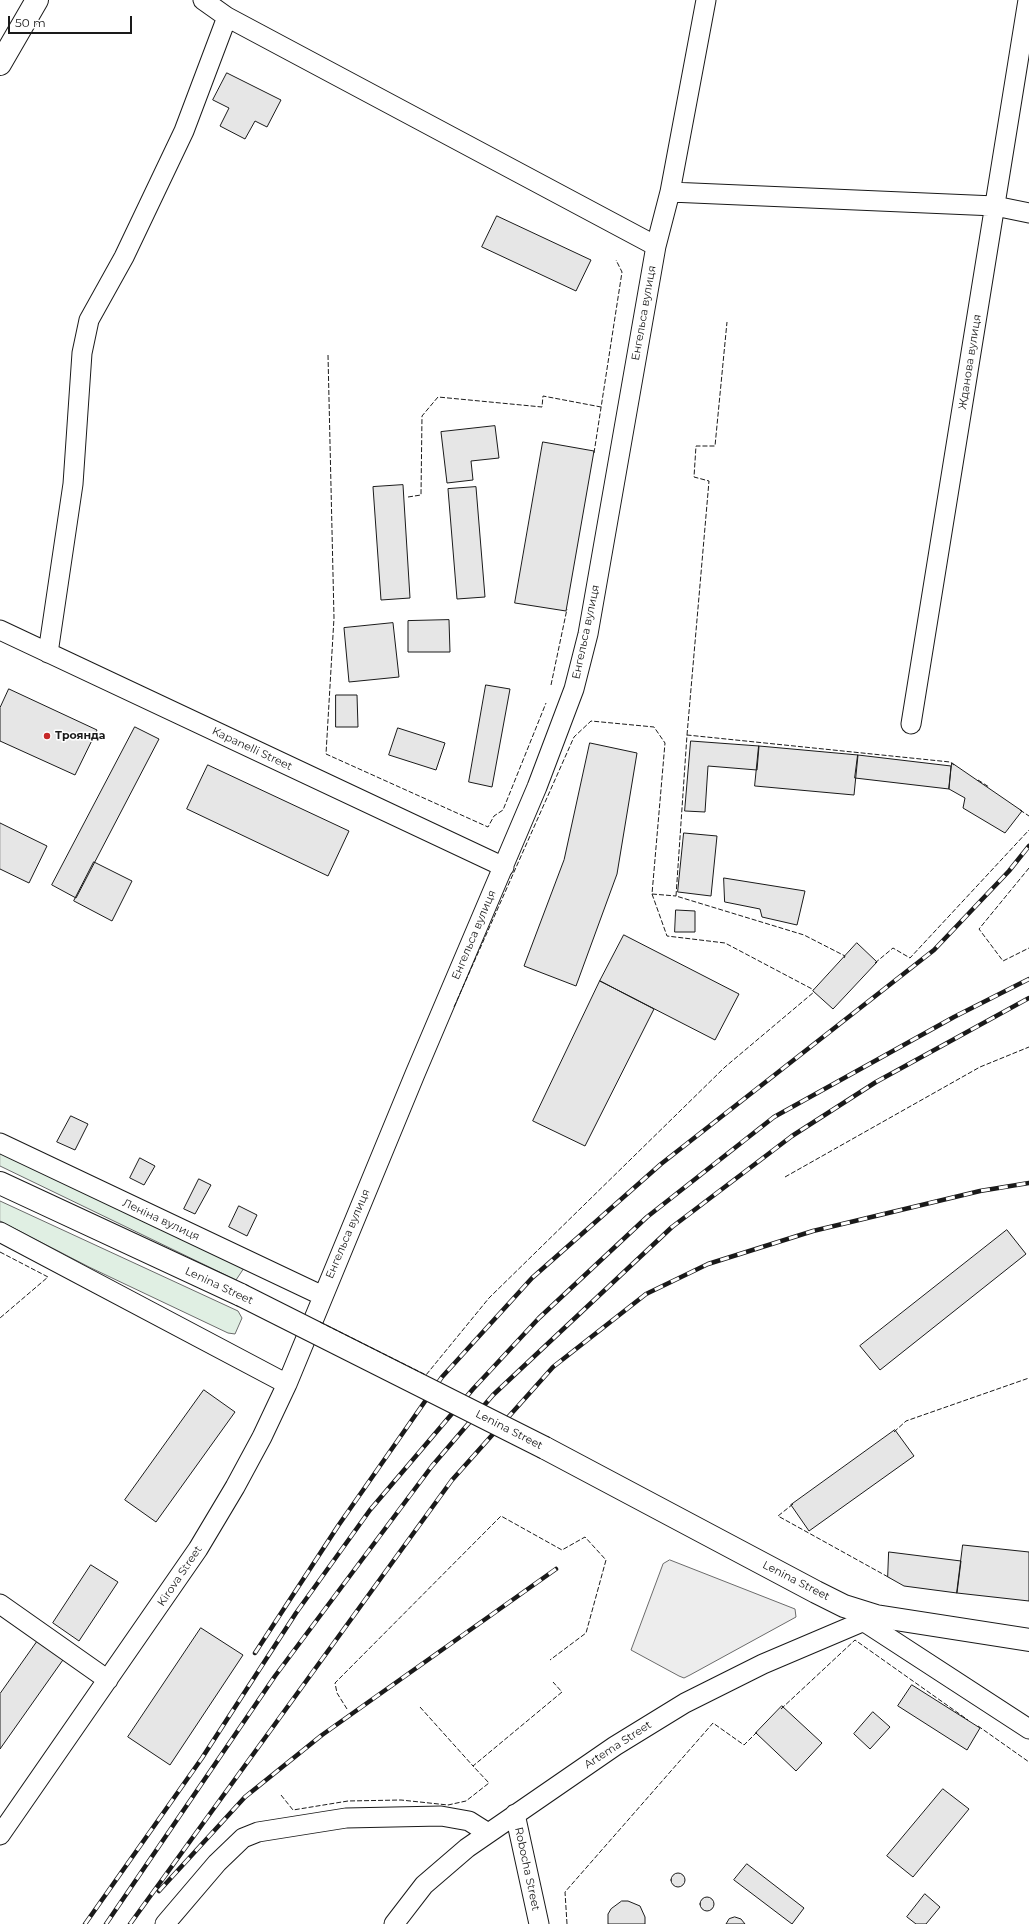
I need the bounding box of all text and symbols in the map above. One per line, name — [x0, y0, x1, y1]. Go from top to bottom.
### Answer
scale bar — [10, 8, 134, 34]
text: 50 m — [15, 15, 46, 30]
street label: Енгельса вулиця — [629, 264, 659, 362]
street label: Жданова вулиця — [956, 313, 984, 411]
street label: Енгельса вулиця — [570, 584, 602, 680]
street label: Kapanelli Street — [210, 725, 294, 773]
place label: Троянда — [55, 729, 105, 743]
marker: Троянда — [42, 731, 52, 741]
street label: Енгельса вулиця — [449, 888, 499, 982]
street label: Енгельса вулиця — [323, 1187, 373, 1281]
street label: Леніна вулиця — [120, 1196, 202, 1244]
street label: Lenina Street — [183, 1264, 255, 1308]
street label: Lenina Street — [473, 1407, 545, 1453]
street label: Kirova Street — [155, 1543, 205, 1609]
street label: Lenina Street — [760, 1558, 832, 1604]
street label: Artema Street — [582, 1718, 654, 1772]
street label: Robocha Street — [512, 1826, 542, 1912]

